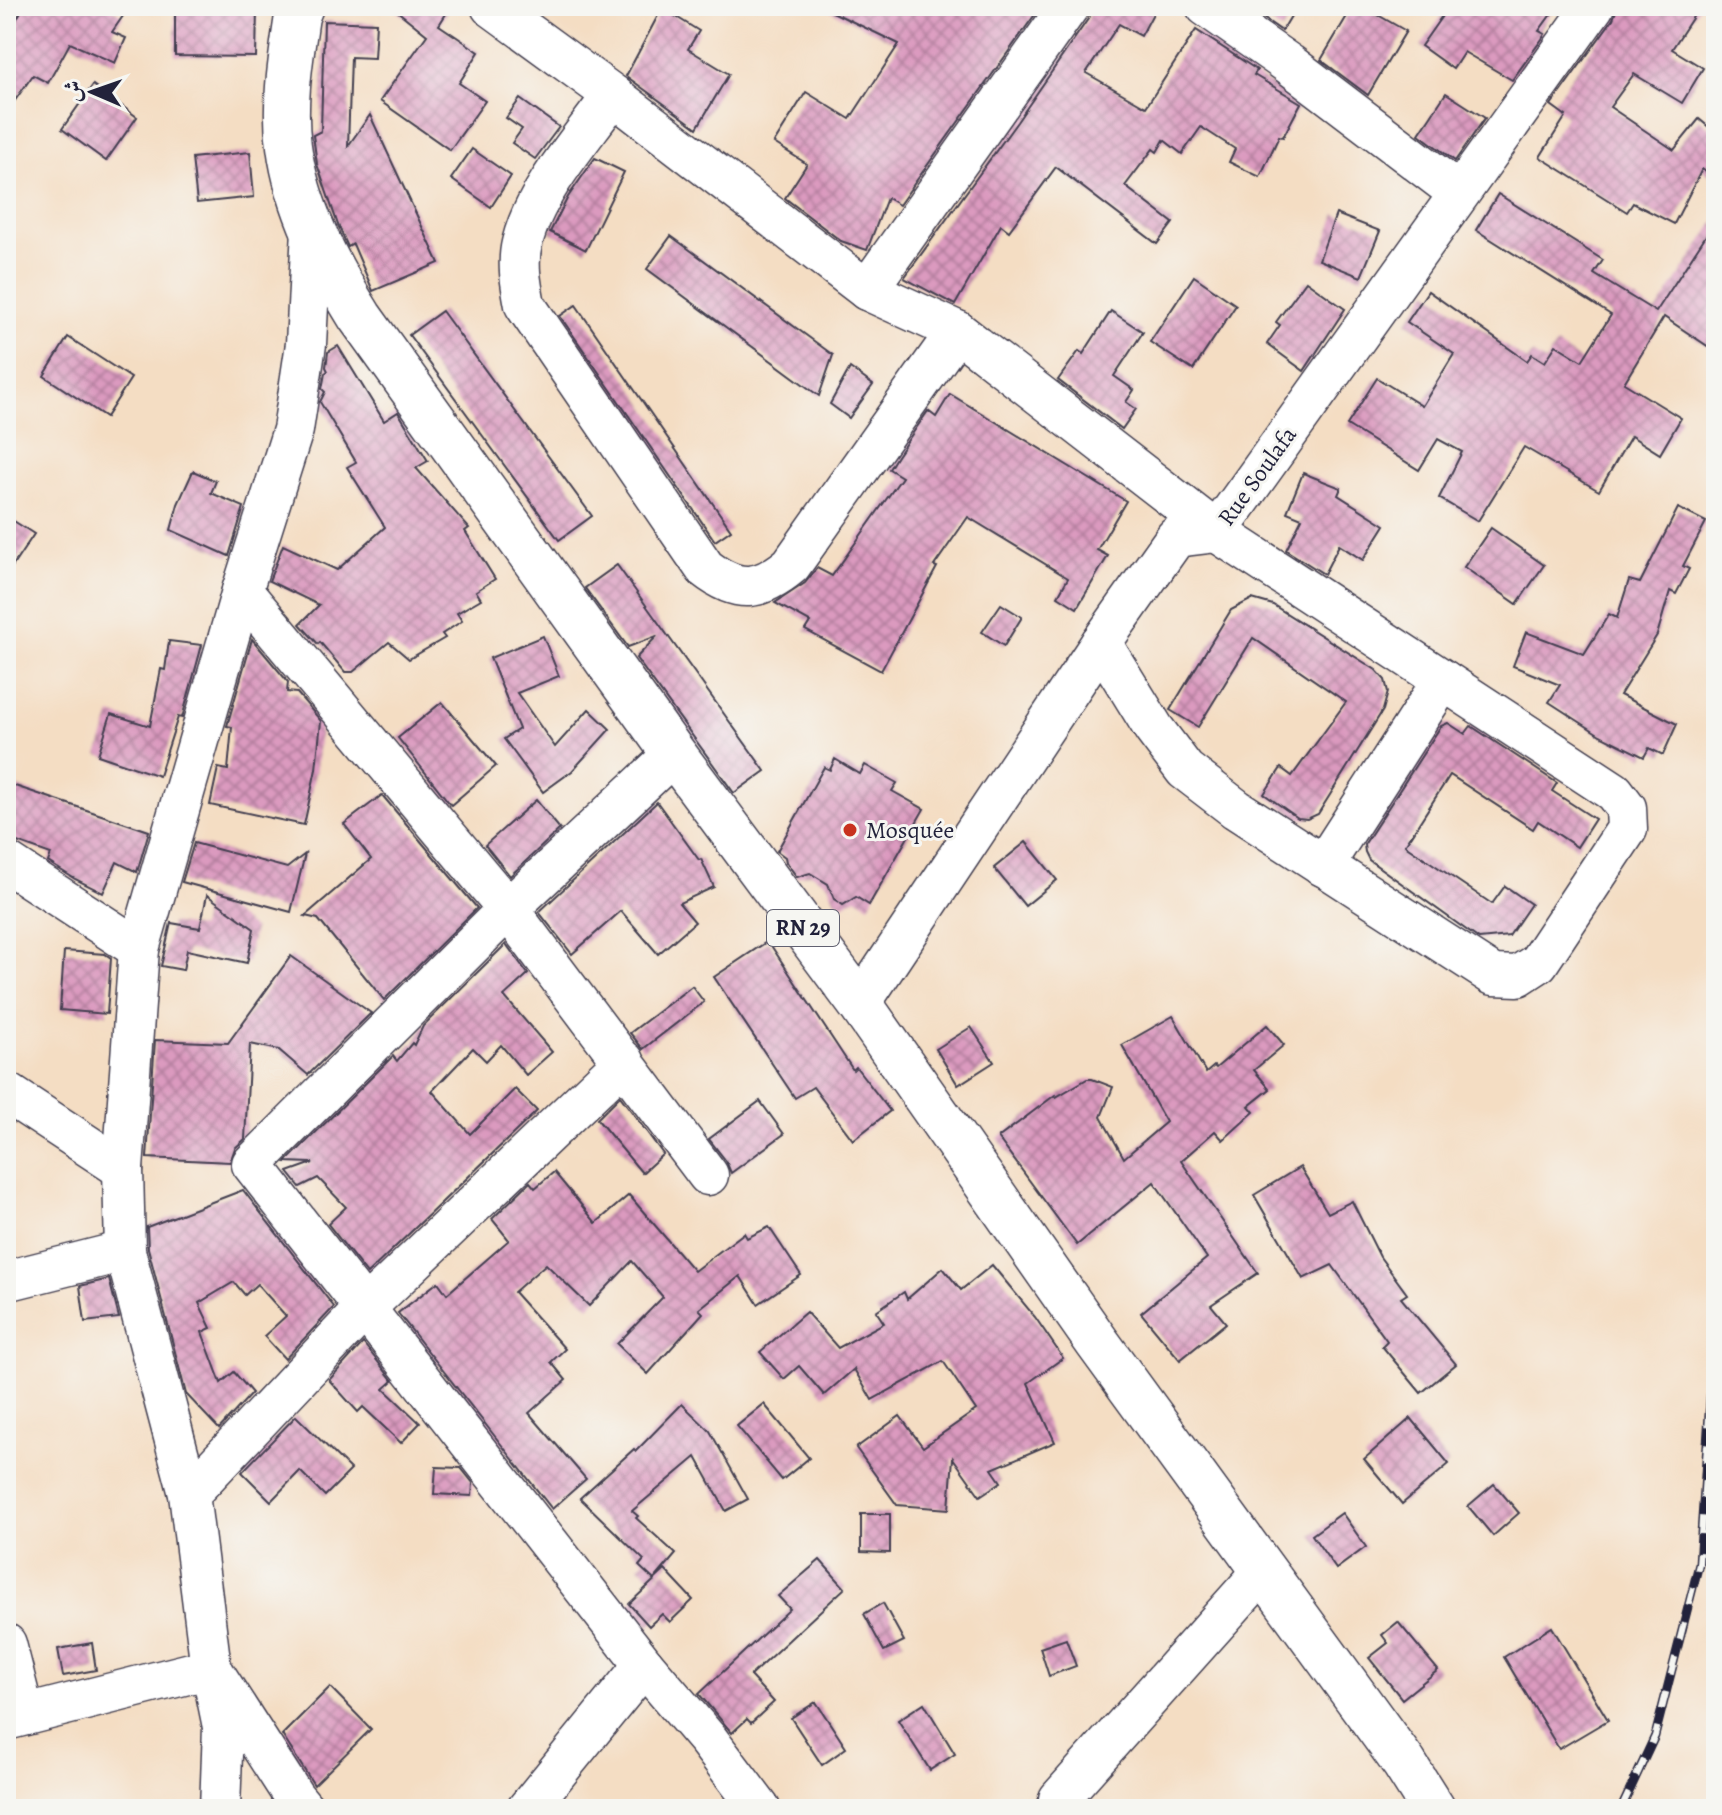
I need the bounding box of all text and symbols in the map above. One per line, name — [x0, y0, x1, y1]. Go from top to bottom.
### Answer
north arrow — [52, 52, 132, 132]
text: ش — [58, 80, 88, 103]
street label: Rue Soulafa — [1210, 419, 1304, 532]
place label: Mosquée — [866, 814, 954, 846]
marker: Mosquée — [841, 821, 859, 839]
road number: RN 29 — [767, 910, 839, 946]

